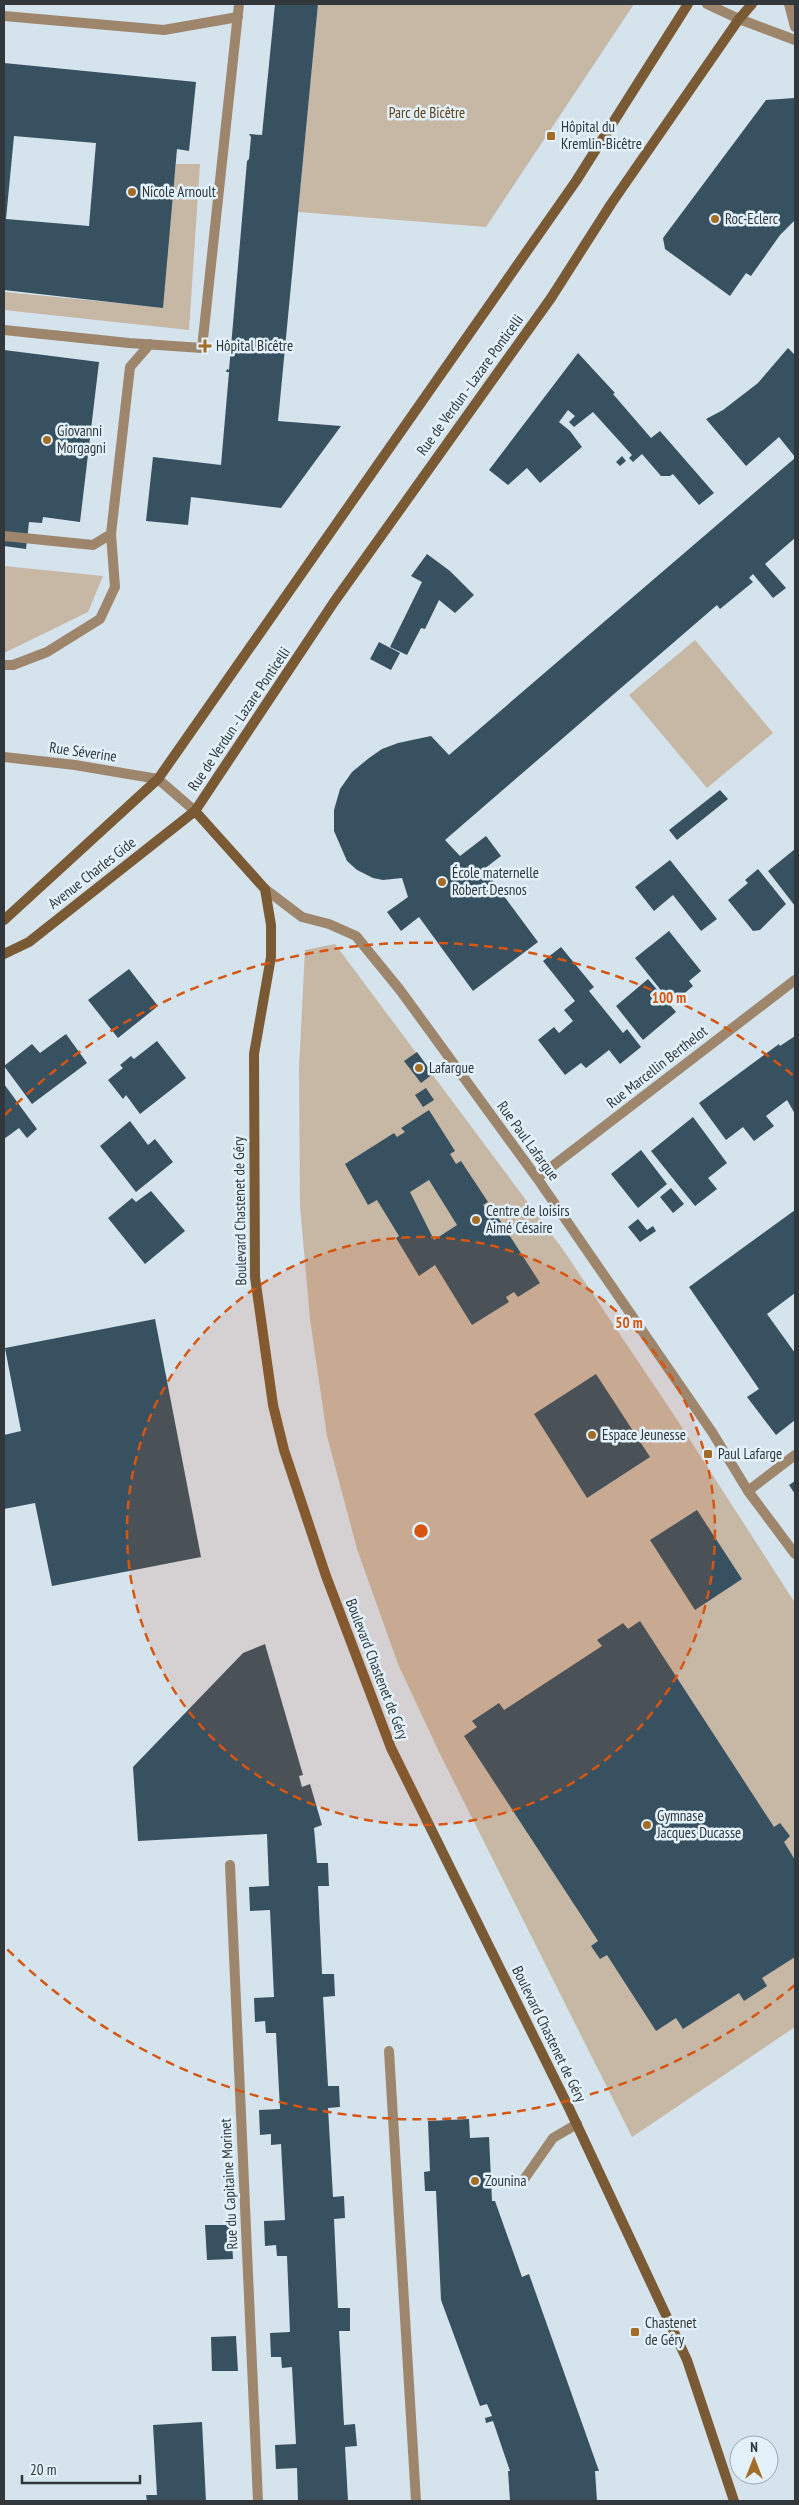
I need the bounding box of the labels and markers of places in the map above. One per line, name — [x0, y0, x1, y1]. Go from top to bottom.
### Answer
place label: Hôpital du Kremlin-Bicêtre — [561, 117, 642, 153]
marker: Hôpital du Kremlin-Bicêtre — [545, 130, 557, 142]
place label: Nicole Arnoult — [142, 182, 216, 201]
marker: Nicole Arnoult — [126, 186, 138, 198]
place label: Roc-Eclerc — [725, 209, 779, 228]
marker: Roc-Eclerc — [709, 213, 721, 225]
place label: Hôpital Bicêtre — [216, 336, 293, 355]
marker: Hôpital Bicêtre — [198, 339, 212, 353]
place label: Giovanni Morgagni — [57, 421, 106, 457]
marker: Giovanni Morgagni — [41, 434, 53, 446]
place label: École maternelle Robert Desnos — [452, 863, 539, 899]
marker: École maternelle Robert Desnos — [436, 876, 448, 888]
place label: Lafargue — [429, 1058, 474, 1077]
marker: Lafargue — [413, 1062, 425, 1074]
place label: Centre de loisirs Aimé Césaire — [486, 1201, 569, 1237]
marker: Centre de loisirs Aimé Césaire — [470, 1214, 482, 1226]
place label: Espace Jeunesse — [602, 1425, 686, 1444]
marker: Espace Jeunesse — [586, 1429, 598, 1441]
place label: Paul Lafarge — [718, 1444, 782, 1463]
marker: Paul Lafarge — [702, 1448, 714, 1460]
centre of rings — [412, 1522, 430, 1540]
place label: Gymnase Jacques Ducasse — [656, 1806, 741, 1842]
marker: Gymnase Jacques Ducasse — [641, 1819, 653, 1831]
place label: Zounina — [485, 2171, 526, 2190]
marker: Zounina — [469, 2175, 481, 2187]
place label: Chastenet de Géry — [645, 2313, 697, 2349]
marker: Chastenet de Géry — [629, 2326, 641, 2338]

